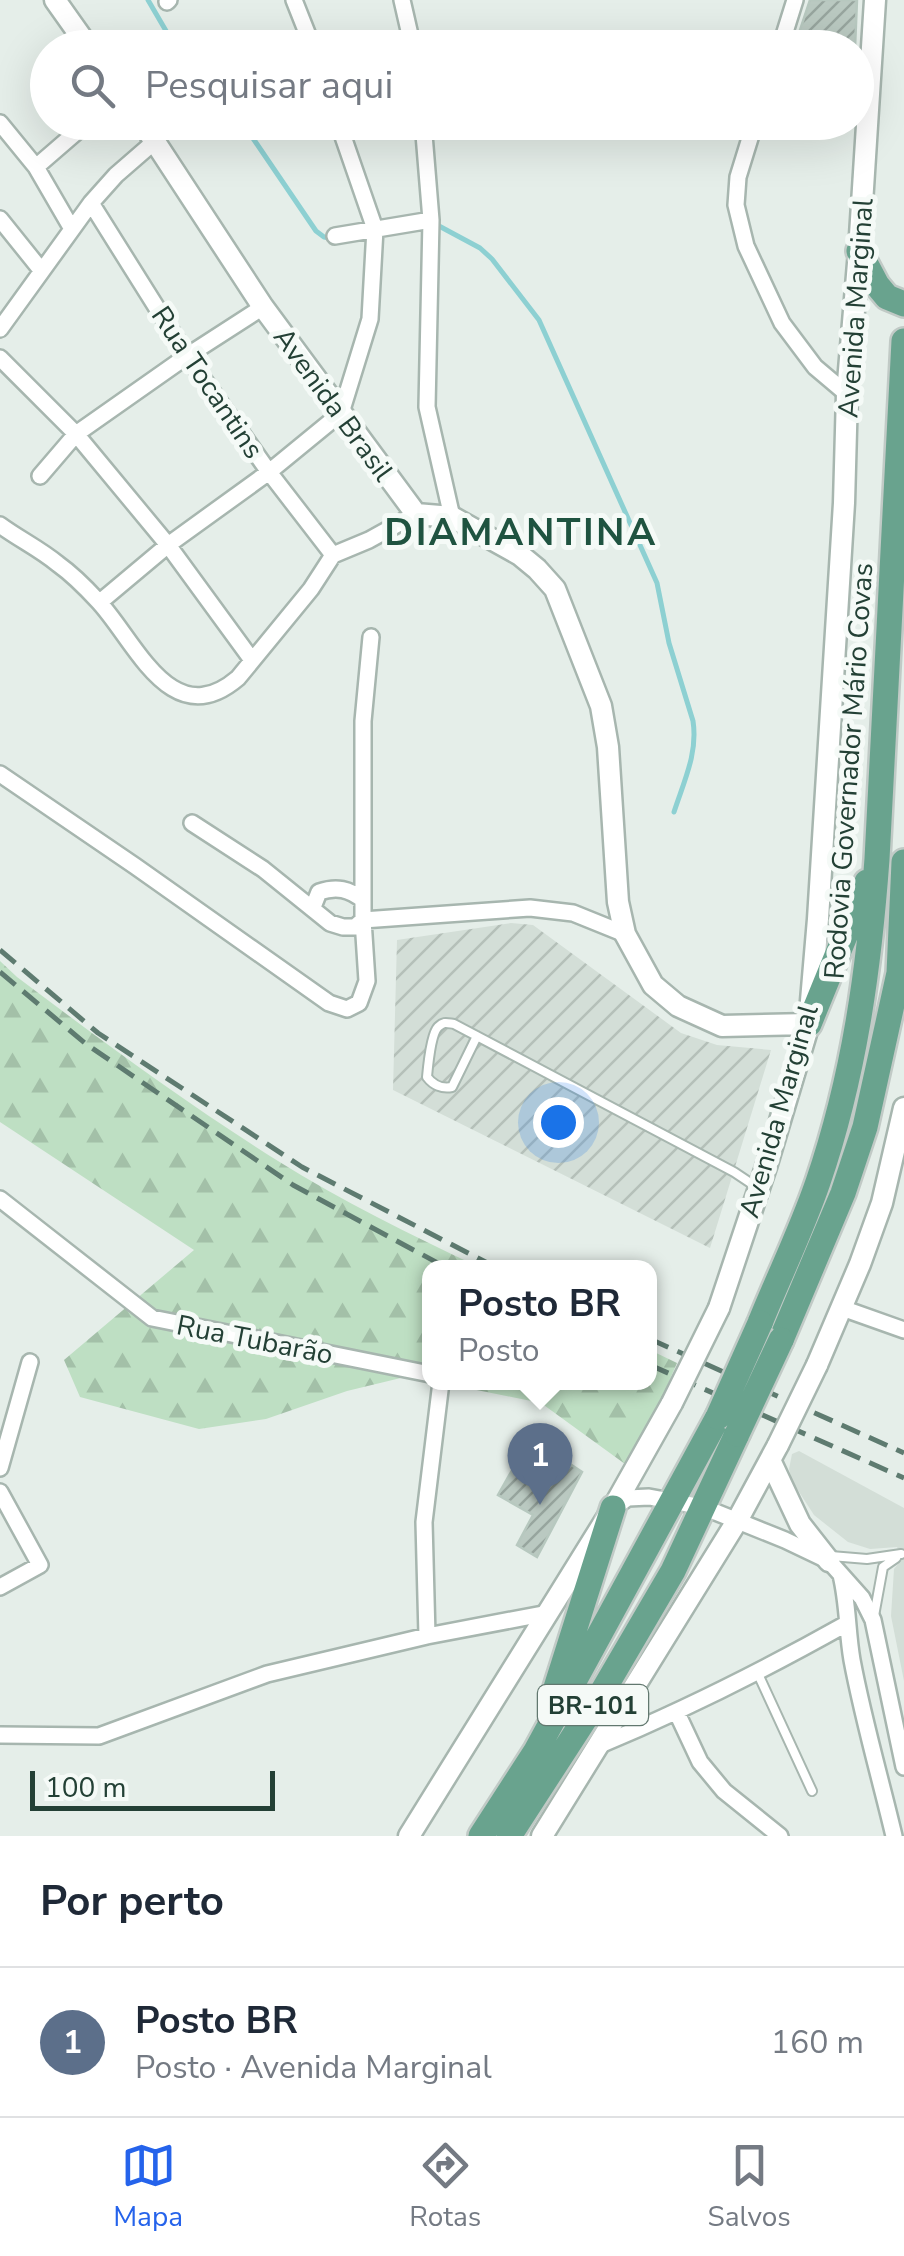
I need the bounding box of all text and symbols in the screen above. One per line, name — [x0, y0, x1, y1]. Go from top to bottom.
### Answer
search box — [30, 30, 874, 140]
icon: search — [65, 58, 120, 113]
text: Pesquisar aqui — [145, 60, 393, 111]
street label: Avenida Marginal — [829, 196, 883, 419]
street label: Rua Tocantins — [142, 299, 272, 466]
street label: Avenida Brasil — [264, 320, 402, 490]
district label: DIAMANTINA — [384, 507, 658, 558]
street label: Rodovia Governador Mário Covas — [815, 562, 882, 980]
street label: Avenida Marginal — [730, 1000, 828, 1222]
your location — [533, 1097, 584, 1148]
popup — [422, 1260, 657, 1390]
text: Posto BR — [458, 1278, 621, 1329]
street label: Rua Tubarão — [173, 1306, 336, 1374]
text: Posto — [458, 1329, 539, 1372]
pin: 1 — [508, 1422, 572, 1505]
road number: BR-101 — [538, 1685, 648, 1725]
scale bar — [30, 1766, 275, 1810]
text: 100 m — [45, 1769, 127, 1807]
text: Por perto — [40, 1873, 224, 1930]
text: Posto BR — [135, 1995, 298, 2046]
text: 1 — [63, 2021, 82, 2064]
text: 160 m — [771, 2021, 864, 2064]
text: Posto · Avenida Marginal — [135, 2046, 492, 2089]
tab: Mapa — [113, 2138, 183, 2236]
tab: Rotas — [409, 2138, 481, 2236]
tab: Salvos — [708, 2138, 791, 2236]

